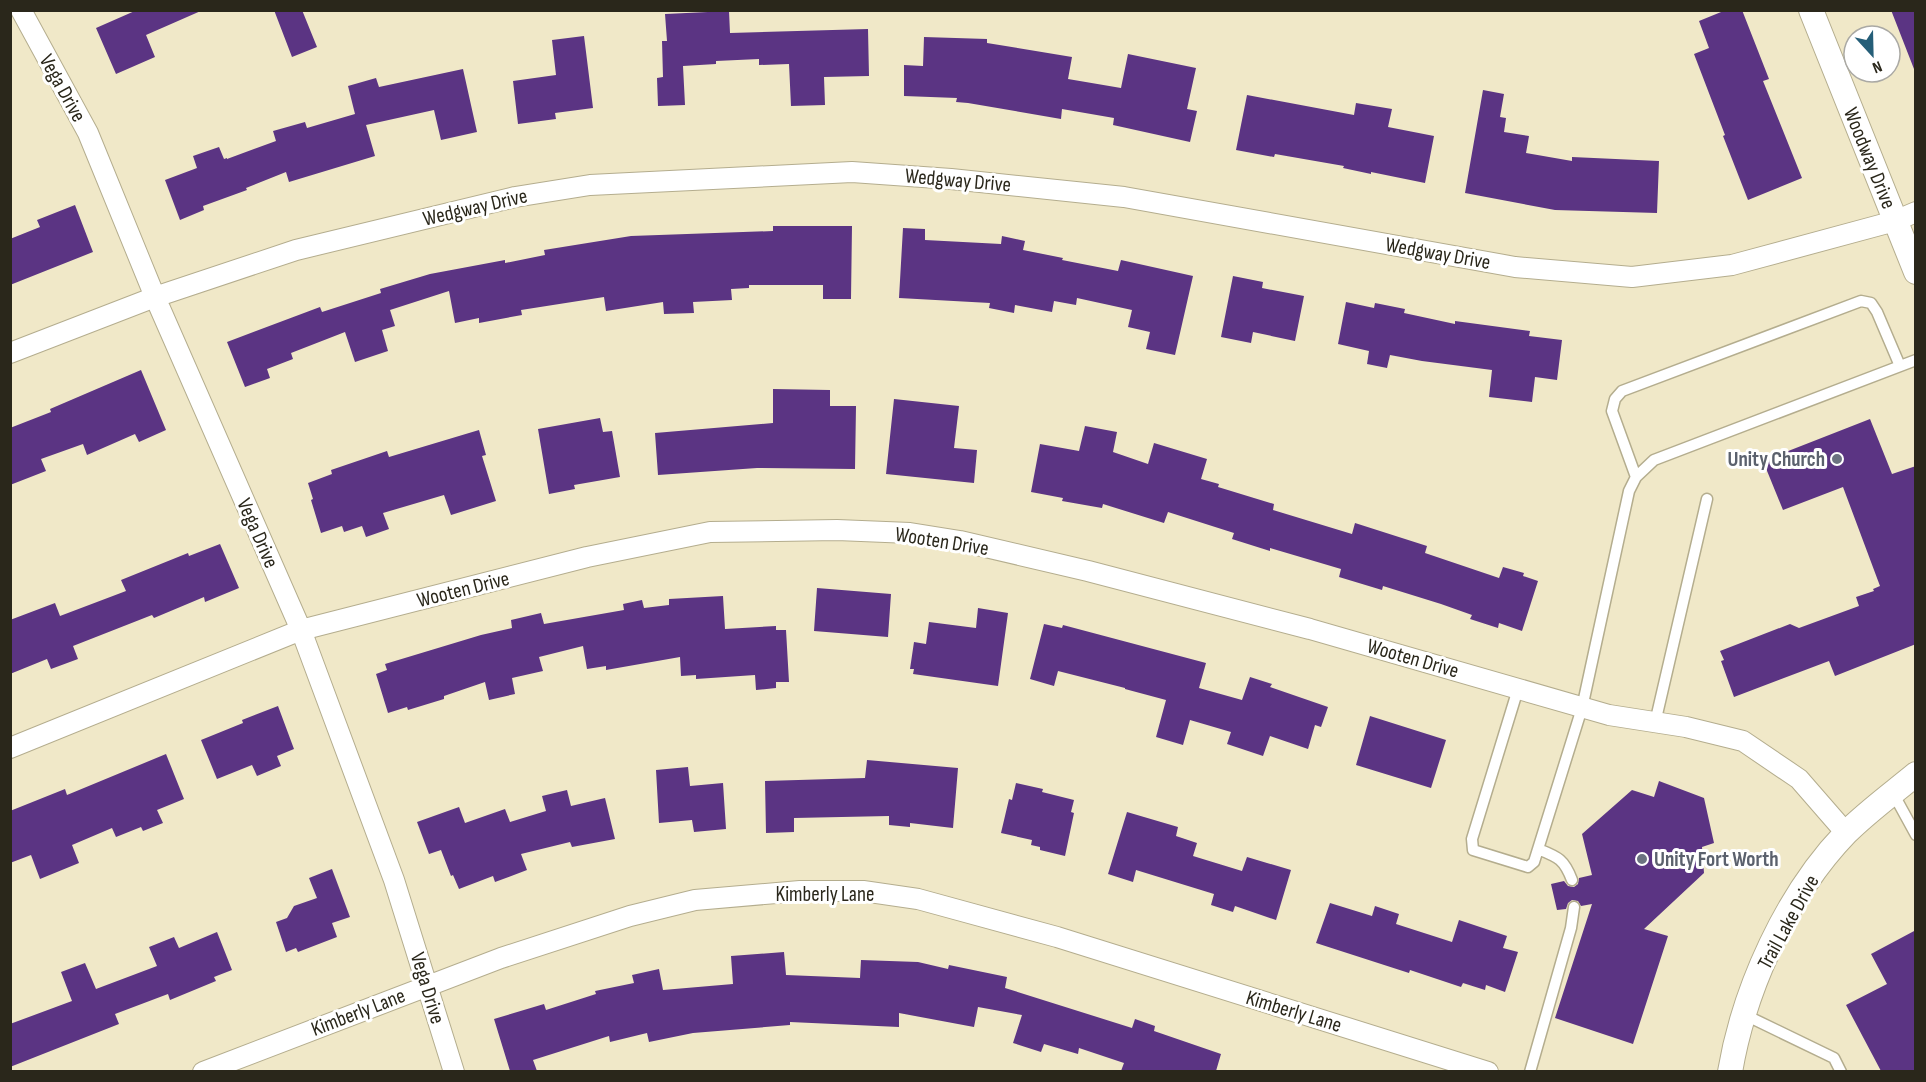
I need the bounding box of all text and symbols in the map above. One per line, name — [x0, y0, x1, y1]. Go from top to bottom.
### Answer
north arrow — [1842, 24, 1902, 84]
street label: Vega Drive — [34, 50, 91, 126]
text: N — [1870, 56, 1885, 77]
street label: Woodway Drive — [1838, 104, 1901, 213]
street label: Wedgway Drive — [904, 163, 1012, 198]
street label: Wedgway Drive — [421, 183, 530, 232]
street label: Wedgway Drive — [1383, 232, 1492, 275]
place label: Unity Church — [1728, 447, 1825, 472]
marker: Unity Church — [1830, 452, 1844, 466]
street label: Vega Drive — [231, 495, 284, 572]
street label: Wooten Drive — [893, 522, 991, 561]
street label: Wooten Drive — [414, 566, 512, 613]
street label: Wooten Drive — [1364, 633, 1462, 684]
place label: Unity Fort Worth — [1654, 847, 1779, 872]
marker: Unity Fort Worth — [1635, 852, 1649, 866]
street label: Trail Lake Drive — [1752, 871, 1825, 974]
street label: Kimberly Lane — [776, 882, 874, 907]
street label: Vega Drive — [405, 949, 450, 1027]
street label: Kimberly Lane — [308, 983, 409, 1042]
street label: Kimberly Lane — [1243, 985, 1345, 1038]

